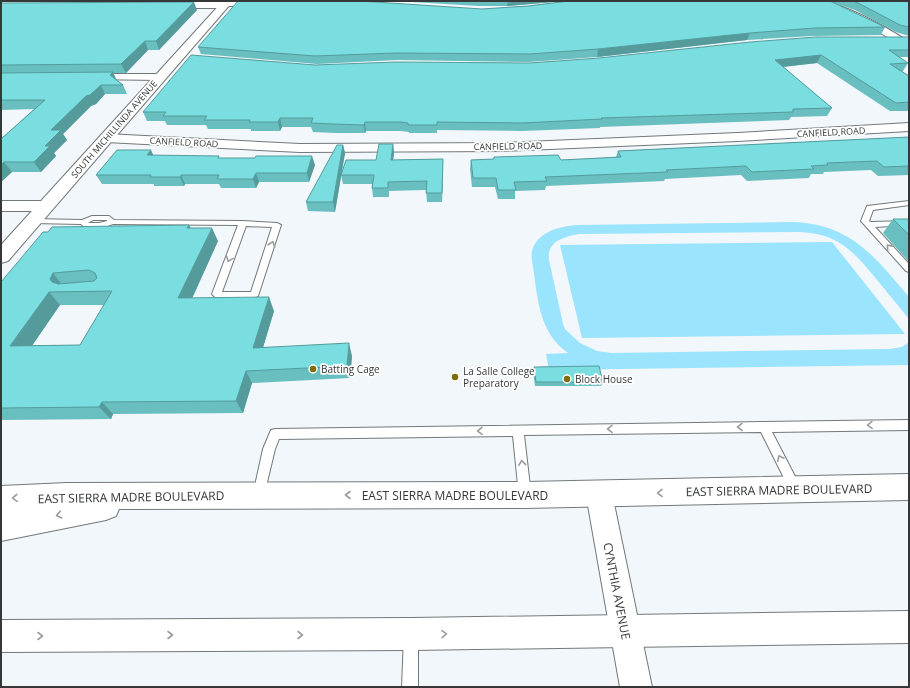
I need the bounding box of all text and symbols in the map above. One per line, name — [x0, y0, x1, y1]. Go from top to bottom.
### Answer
street label: SOUTH MICHILLINDA AVENUE — [68, 77, 160, 181]
street label: CANFIELD ROAD — [796, 124, 866, 140]
street label: CANFIELD ROAD — [149, 134, 219, 150]
street label: CANFIELD ROAD — [474, 139, 542, 153]
one-way arrow — [267, 240, 276, 247]
one-way arrow — [886, 244, 894, 252]
one-way arrow — [226, 256, 234, 263]
place label: Batting Cage — [321, 362, 380, 376]
marker: Batting Cage — [308, 364, 318, 374]
place label: La Salle College Preparatory — [463, 364, 535, 390]
marker: La Salle College Preparatory — [450, 372, 460, 382]
place label: Block House — [575, 372, 633, 386]
marker: Block House — [562, 374, 572, 384]
one-way arrow — [867, 421, 873, 429]
one-way arrow — [737, 423, 743, 431]
one-way arrow — [607, 425, 613, 433]
one-way arrow — [477, 427, 483, 435]
one-way arrow — [777, 455, 785, 463]
one-way arrow — [517, 460, 526, 466]
street label: EAST SIERRA MADRE BOULEVARD — [686, 480, 872, 500]
street label: EAST SIERRA MADRE BOULEVARD — [38, 487, 224, 507]
street label: EAST SIERRA MADRE BOULEVARD — [362, 487, 548, 504]
one-way arrow — [657, 489, 663, 497]
one-way arrow — [345, 491, 351, 499]
one-way arrow — [12, 494, 18, 503]
one-way arrow — [56, 511, 62, 519]
street label: CYNTHIA AVENUE — [599, 541, 635, 641]
one-way arrow — [441, 630, 447, 638]
one-way arrow — [167, 631, 173, 639]
one-way arrow — [297, 631, 303, 639]
one-way arrow — [37, 632, 43, 640]

